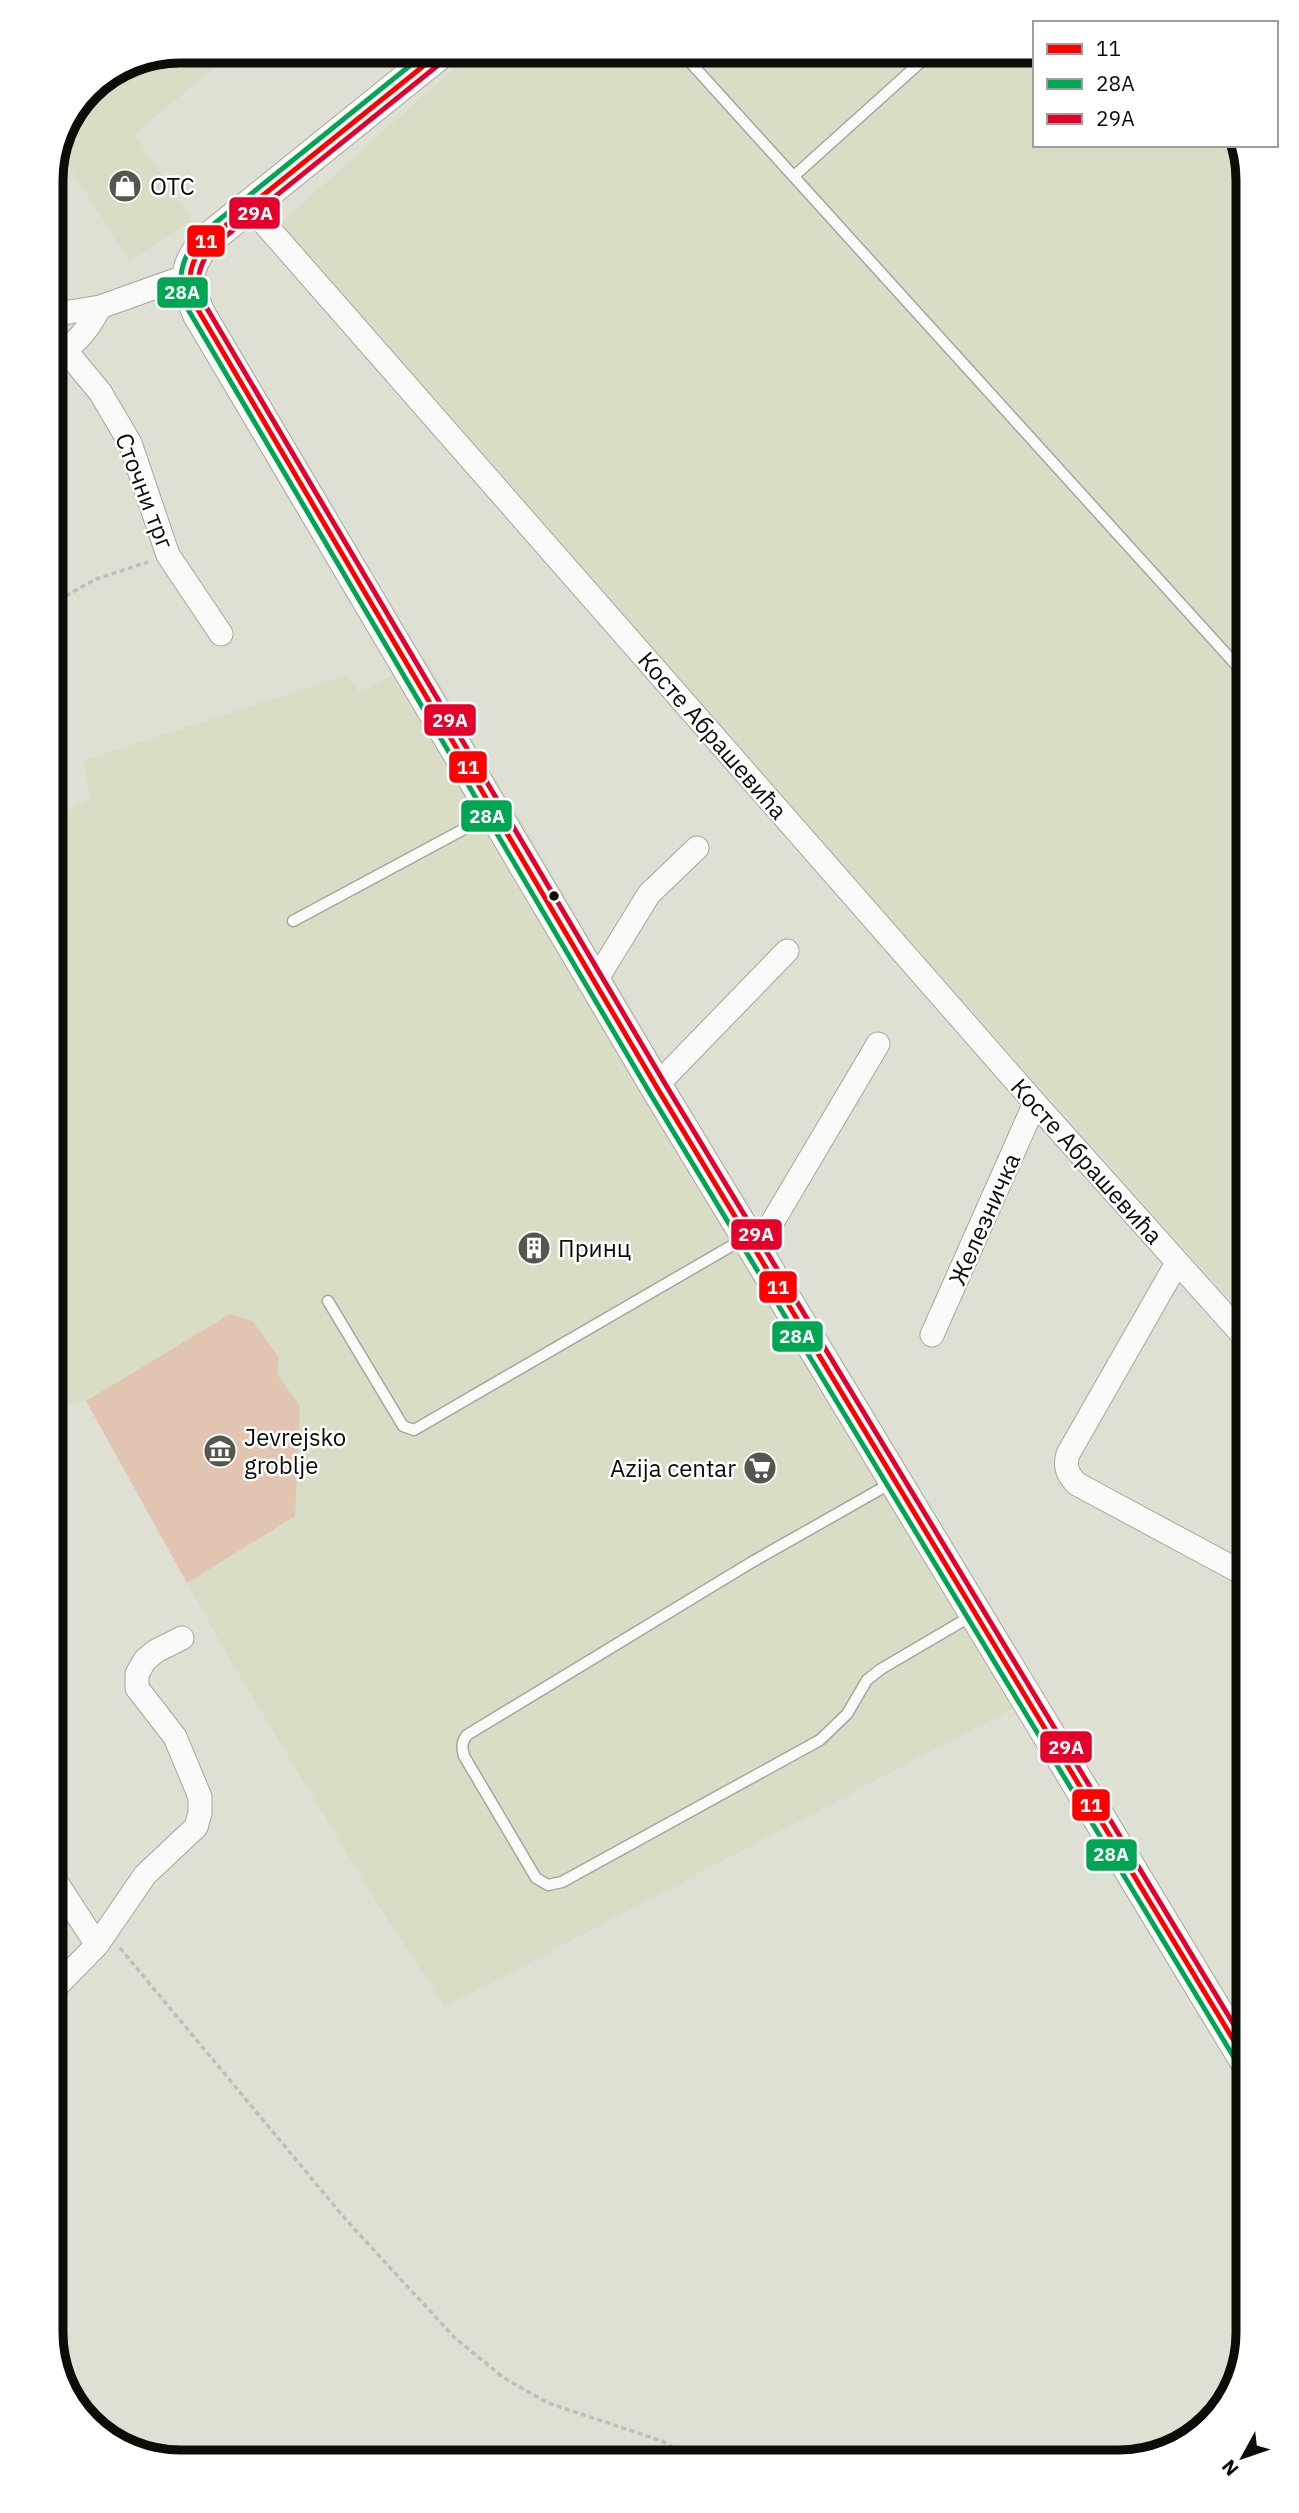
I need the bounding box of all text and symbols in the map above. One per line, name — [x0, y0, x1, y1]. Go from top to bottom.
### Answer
legend — [1033, 21, 1278, 147]
text: 11 — [1096, 34, 1121, 62]
text: 28А — [1096, 69, 1135, 97]
text: 29А — [1096, 104, 1135, 132]
shop icon: OTC — [106, 167, 144, 205]
place label: OTC — [150, 170, 195, 202]
line badge: 29А — [228, 196, 281, 230]
text: 29А — [237, 201, 273, 225]
line badge: 11 — [186, 224, 226, 258]
text: 11 — [195, 229, 218, 253]
line badge: 28А — [156, 276, 209, 309]
text: 28А — [164, 280, 200, 304]
street label: Сточни трг — [108, 428, 182, 554]
street label: Косте Абрашевића — [631, 644, 795, 826]
line badge: 29А — [423, 703, 477, 737]
text: 29А — [432, 708, 468, 732]
line badge: 11 — [448, 750, 488, 784]
text: 11 — [457, 755, 480, 779]
line badge: 28А — [460, 799, 513, 833]
text: 28А — [469, 804, 505, 828]
unlabelled marker — [547, 889, 561, 903]
street label: Косте Абрашевића — [1004, 1071, 1170, 1251]
street label: Железничка — [941, 1148, 1028, 1290]
line badge: 29А — [730, 1218, 783, 1251]
text: 29А — [738, 1222, 774, 1246]
building icon: Принц — [515, 1229, 553, 1267]
place label: Принц — [558, 1232, 631, 1264]
line badge: 11 — [758, 1270, 798, 1304]
text: 11 — [767, 1275, 790, 1299]
line badge: 28А — [771, 1320, 824, 1353]
text: 28А — [779, 1324, 815, 1348]
place label: Jevrejsko groblje — [244, 1421, 346, 1481]
museum icon: Jevrejsko groblje — [201, 1432, 239, 1470]
supermarket icon: Azija centar — [741, 1449, 779, 1487]
place label: Azija centar — [610, 1452, 736, 1484]
line badge: 29А — [1039, 1730, 1093, 1764]
text: 29А — [1048, 1735, 1084, 1759]
line badge: 11 — [1071, 1788, 1111, 1822]
text: 11 — [1080, 1793, 1103, 1817]
line badge: 28А — [1085, 1838, 1138, 1872]
text: 28А — [1093, 1842, 1129, 1866]
north arrow — [1208, 2422, 1278, 2492]
text: N — [1216, 2455, 1244, 2481]

